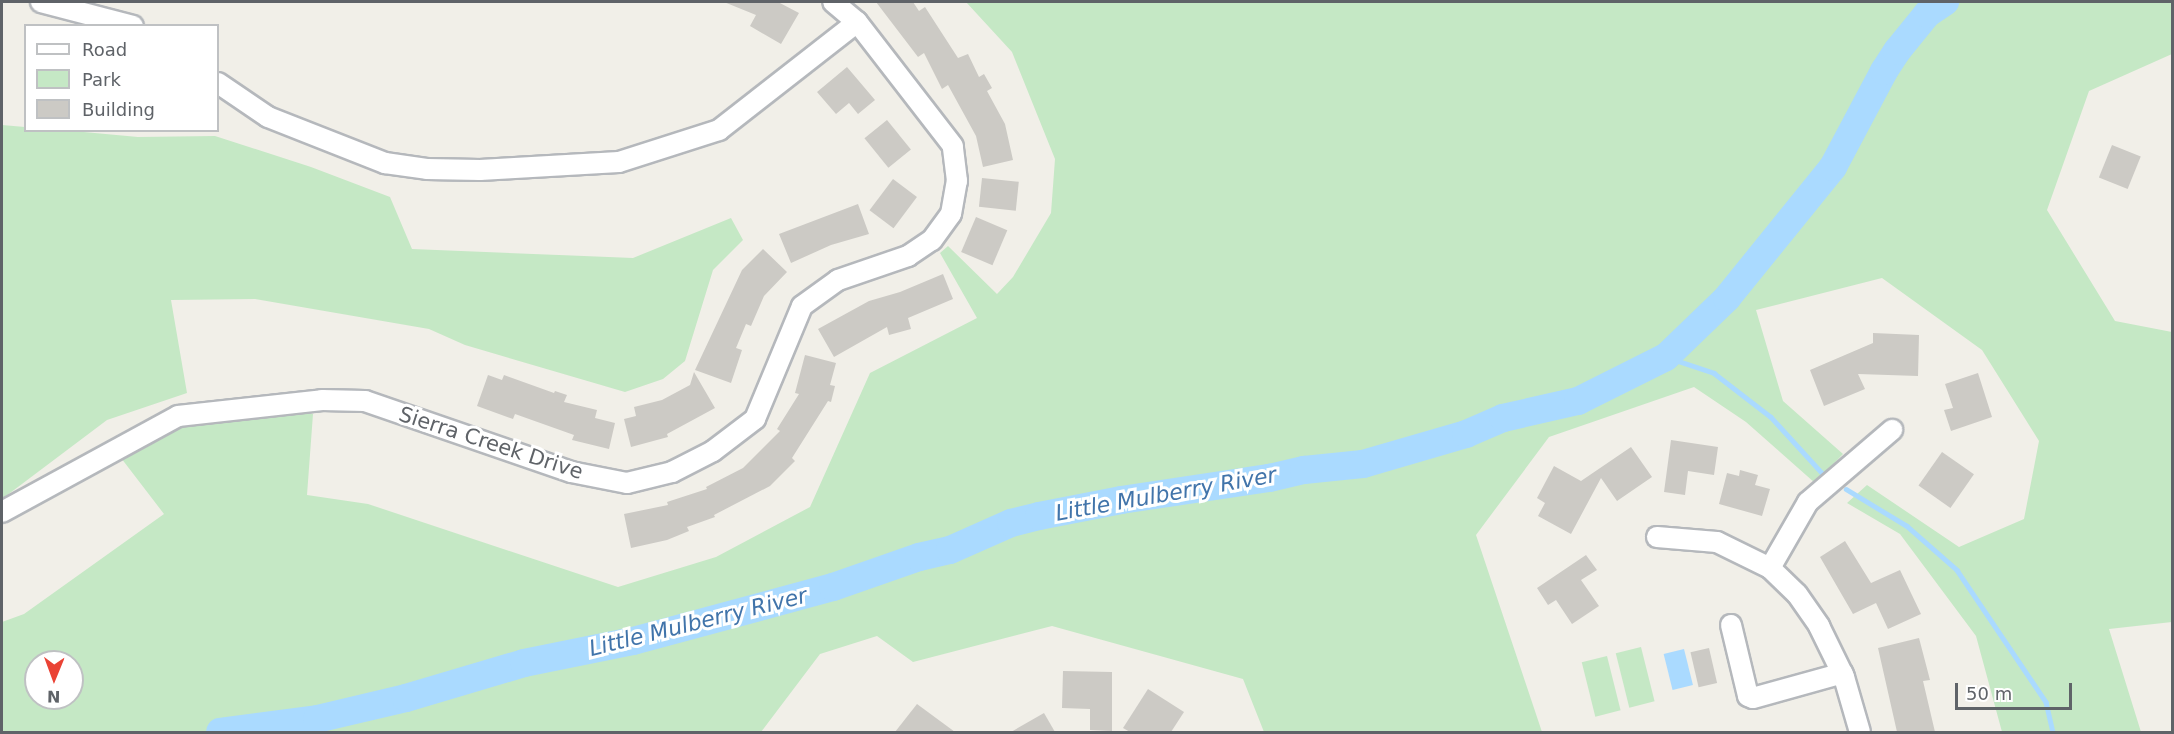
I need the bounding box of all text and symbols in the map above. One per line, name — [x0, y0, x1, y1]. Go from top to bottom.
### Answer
legend — [24, 24, 219, 132]
text: Road — [82, 39, 127, 60]
text: Park — [82, 69, 121, 90]
text: Building — [82, 99, 155, 120]
street label: Sierra Creek Drive — [396, 401, 586, 485]
water label: Little Mulberry River — [1053, 462, 1279, 526]
water label: Little Mulberry River — [586, 582, 810, 662]
north arrow — [24, 650, 84, 710]
scale bar — [1958, 671, 2075, 709]
text: 50 m — [1966, 683, 2012, 704]
text: N — [47, 687, 61, 706]

